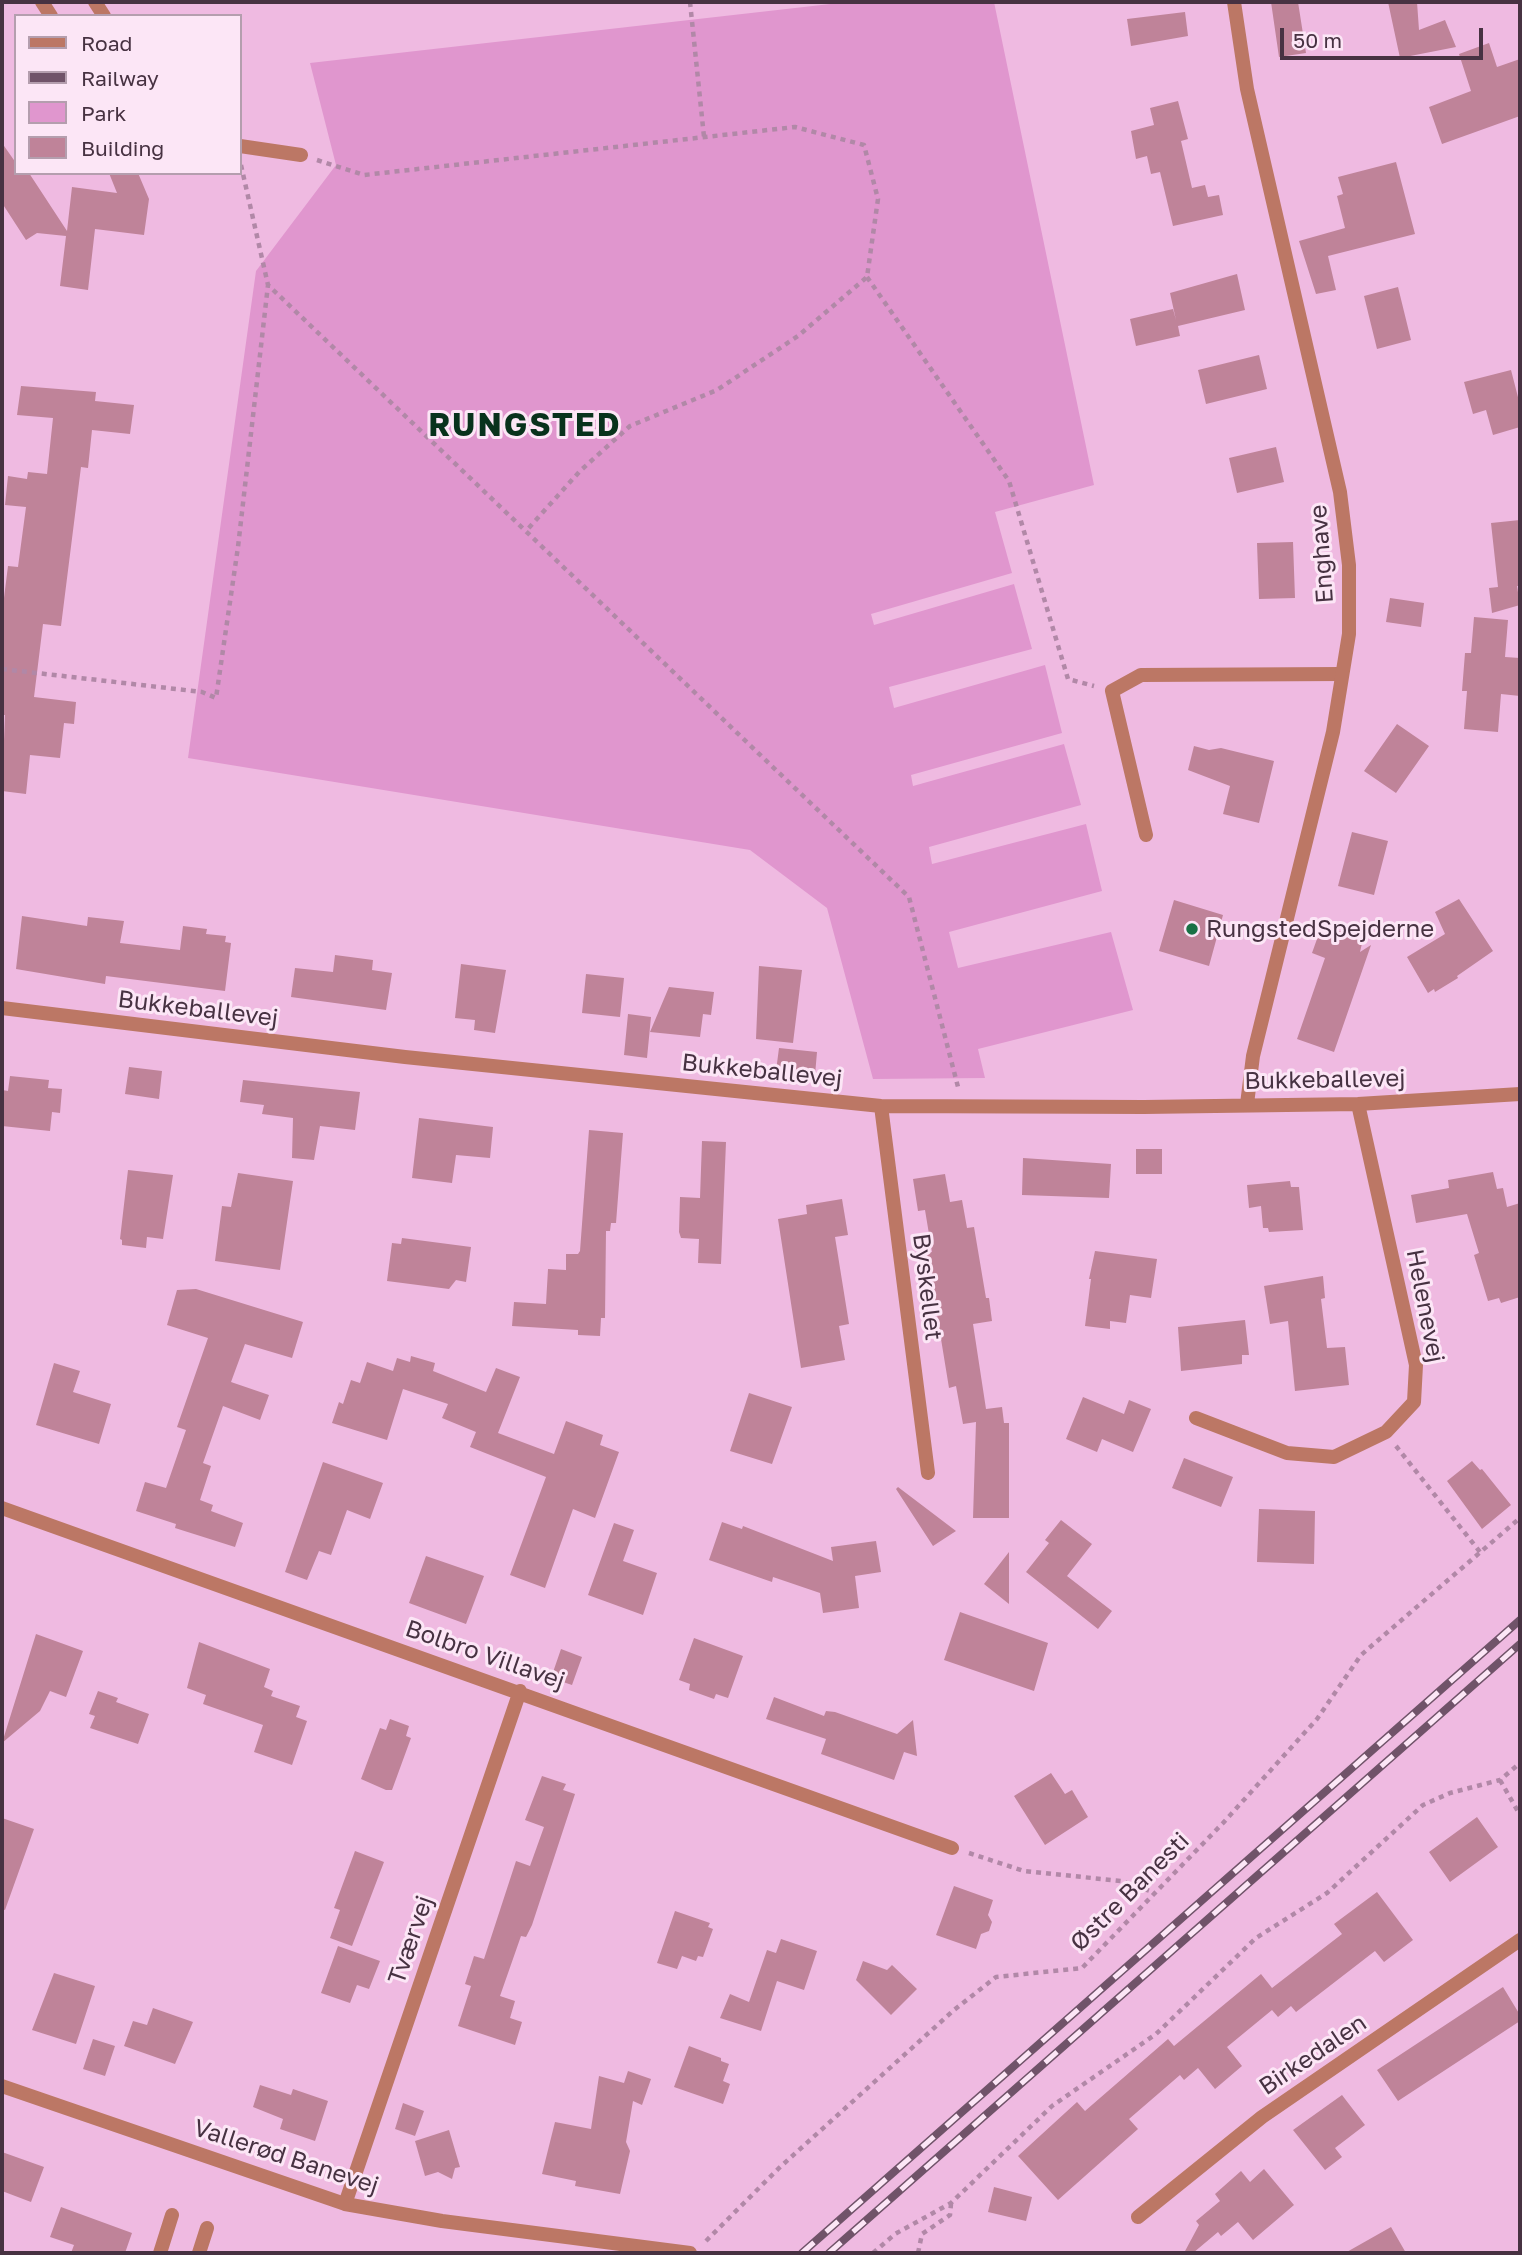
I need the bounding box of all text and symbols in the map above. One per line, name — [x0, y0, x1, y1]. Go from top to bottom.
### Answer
legend — [14, 14, 242, 175]
scale bar — [1284, 14, 1487, 58]
text: 50 m — [1293, 27, 1342, 53]
text: Road — [81, 30, 132, 56]
text: Railway — [81, 65, 159, 91]
text: Park — [81, 100, 126, 126]
text: Building — [81, 135, 164, 161]
district label: RUNGSTED — [429, 407, 621, 445]
street label: Enghave — [1304, 504, 1340, 604]
place label: RungstedSpejderne — [1206, 915, 1434, 943]
marker: RungstedSpejderne — [1184, 921, 1200, 937]
street label: Bukkeballevej — [116, 985, 280, 1033]
street label: Bukkeballevej — [680, 1048, 844, 1094]
street label: Bukkeballevej — [1244, 1064, 1406, 1096]
street label: Byskellet — [906, 1232, 948, 1342]
street label: Helenevej — [1400, 1247, 1450, 1365]
street label: Bolbro Villavej — [402, 1614, 568, 1696]
street label: Østre Banesti — [1065, 1827, 1195, 1957]
street label: Tværvej — [382, 1892, 440, 1988]
street label: Birkedalen — [1254, 2009, 1372, 2101]
street label: Vallerød Banevej — [190, 2114, 382, 2200]

